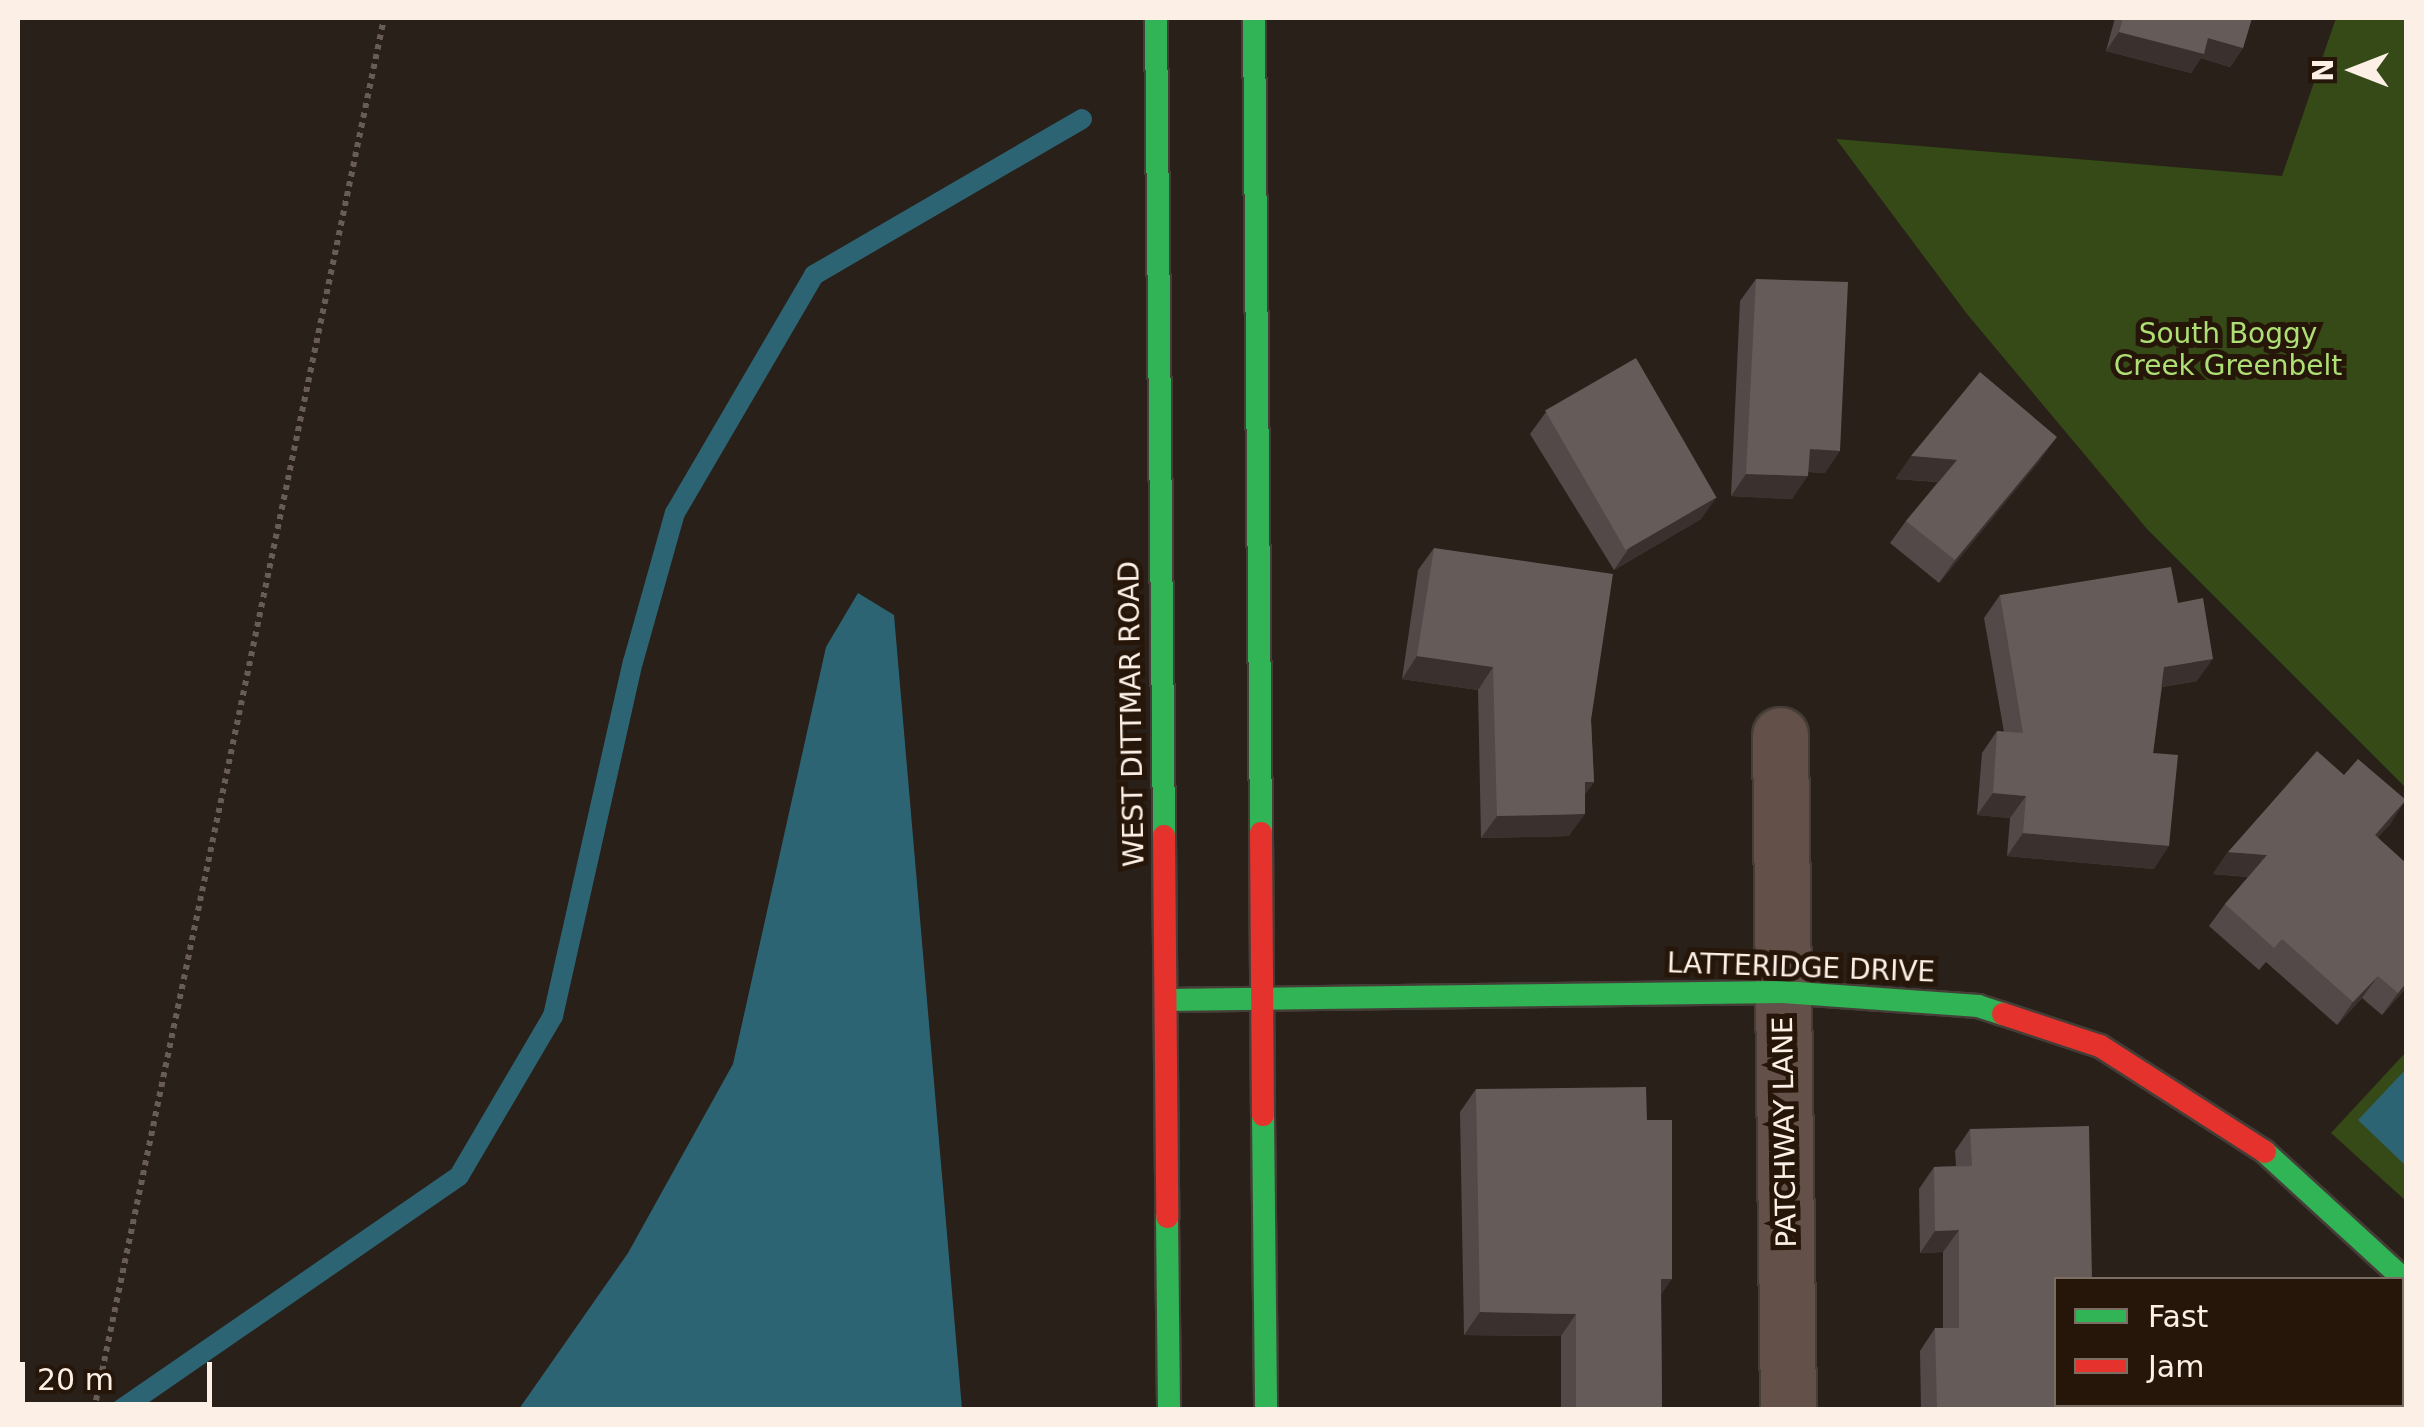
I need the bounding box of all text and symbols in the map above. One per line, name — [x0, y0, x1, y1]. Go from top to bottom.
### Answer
north arrow — [2304, 20, 2404, 120]
text: N — [2307, 58, 2340, 82]
park label: South Boggy Creek Greenbelt — [2114, 317, 2342, 383]
street label: WEST DITTMAR ROAD — [1113, 561, 1151, 867]
street label: LATTERIDGE DRIVE — [1666, 947, 1936, 989]
street label: PATCHWAY LANE — [1766, 1016, 1804, 1248]
legend — [2054, 1277, 2404, 1407]
text: Fast — [2148, 1299, 2208, 1334]
scale bar — [25, 1342, 218, 1404]
text: Jam — [2148, 1349, 2204, 1384]
text: 20 m — [37, 1362, 114, 1397]

